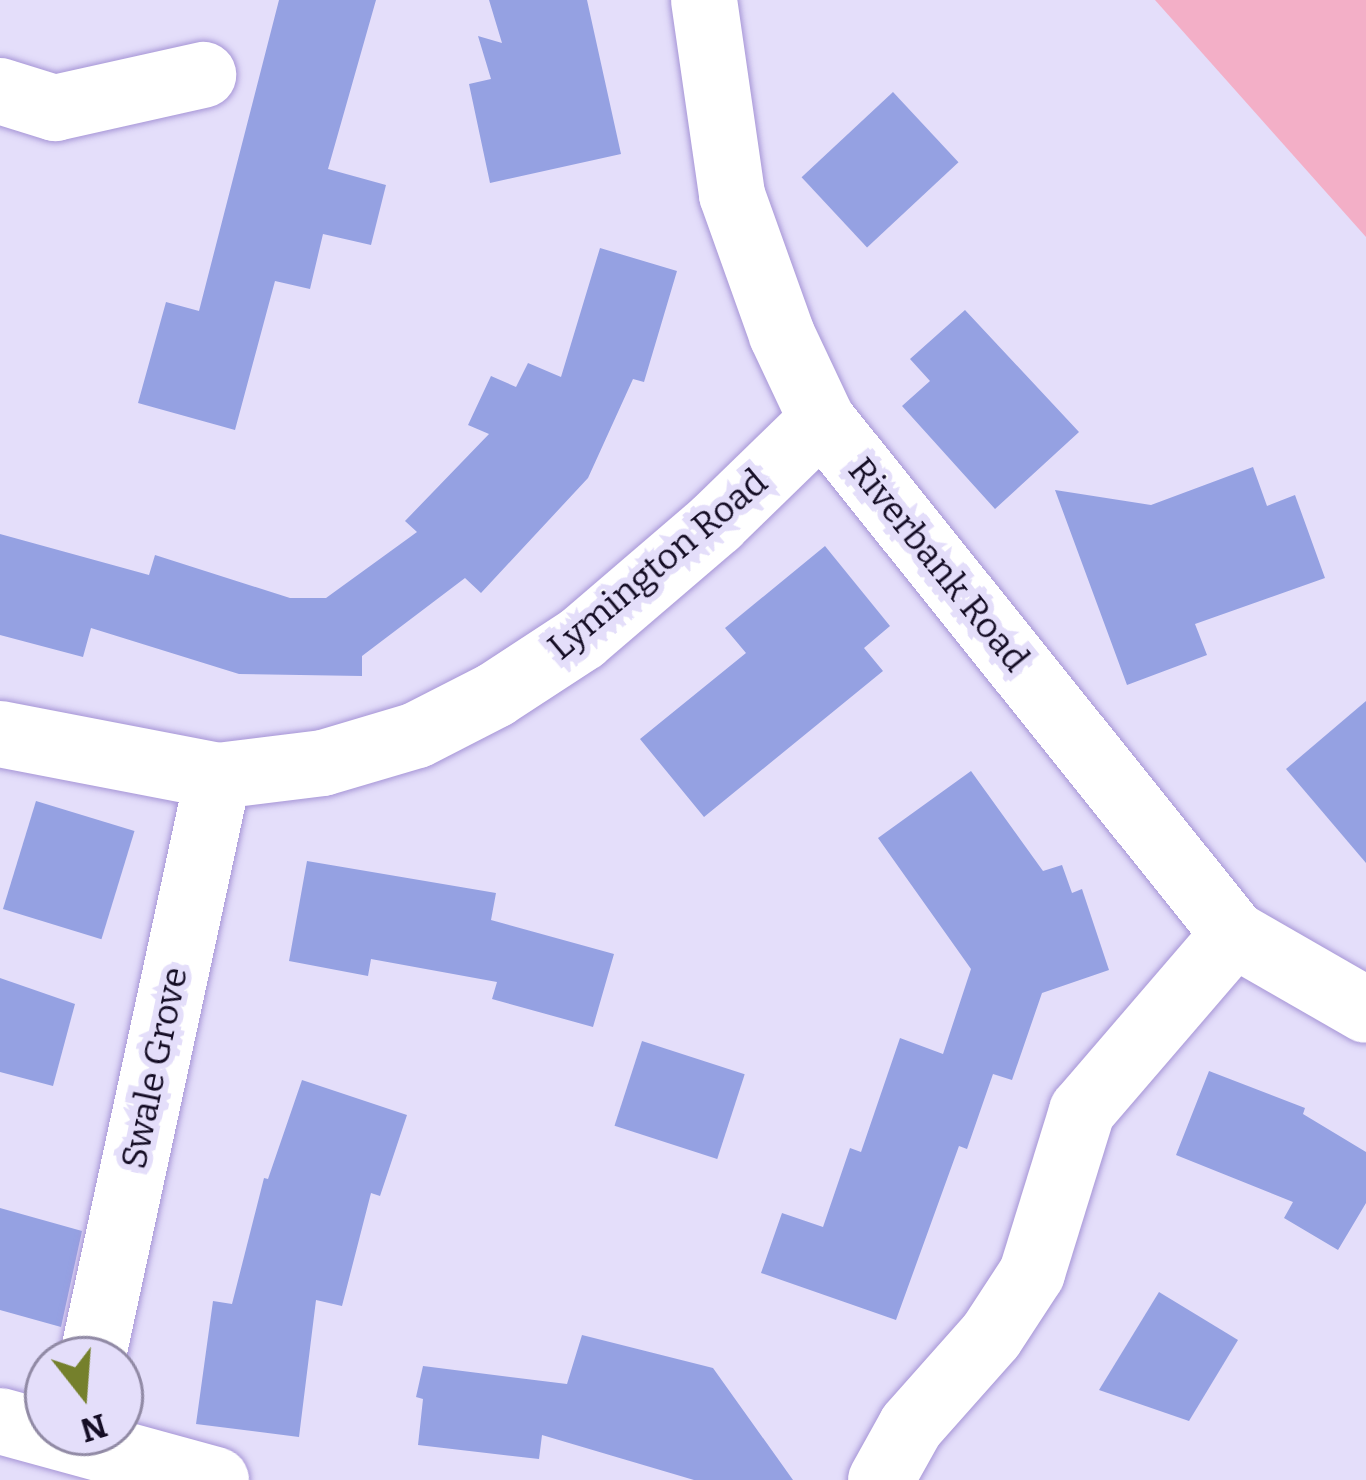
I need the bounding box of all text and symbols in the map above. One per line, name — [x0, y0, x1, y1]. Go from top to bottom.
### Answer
street label: Riverbank Road — [839, 450, 1037, 680]
street label: Lymington Road — [540, 461, 776, 669]
street label: Swale Grove — [113, 963, 197, 1173]
north arrow — [24, 1336, 144, 1456]
text: N — [76, 1405, 112, 1450]

